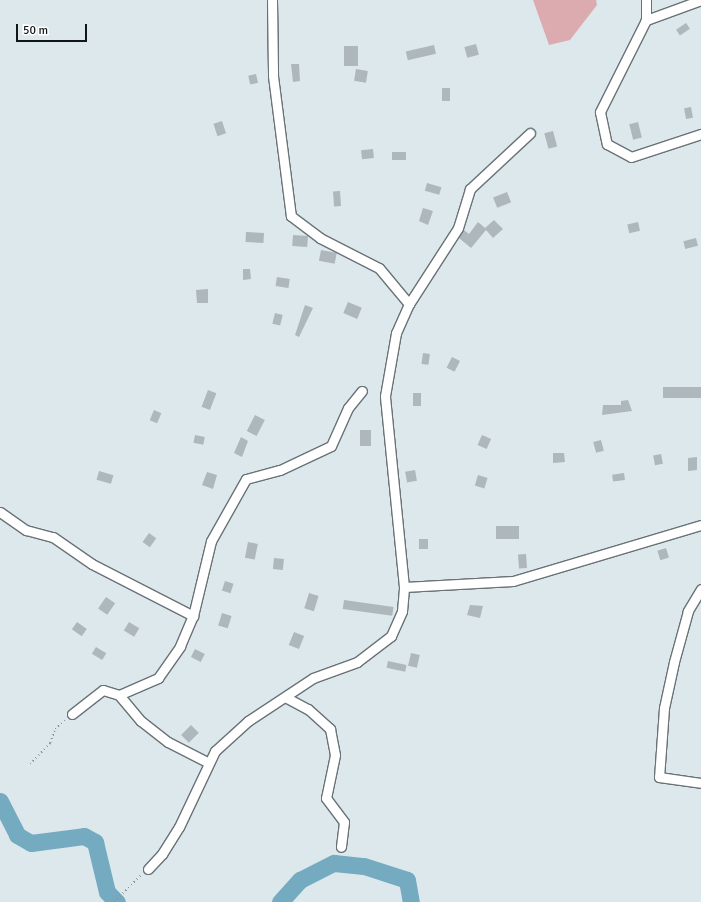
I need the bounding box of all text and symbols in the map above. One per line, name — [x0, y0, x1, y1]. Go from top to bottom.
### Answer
scale bar — [18, 16, 89, 42]
text: 50 m — [23, 23, 48, 38]

